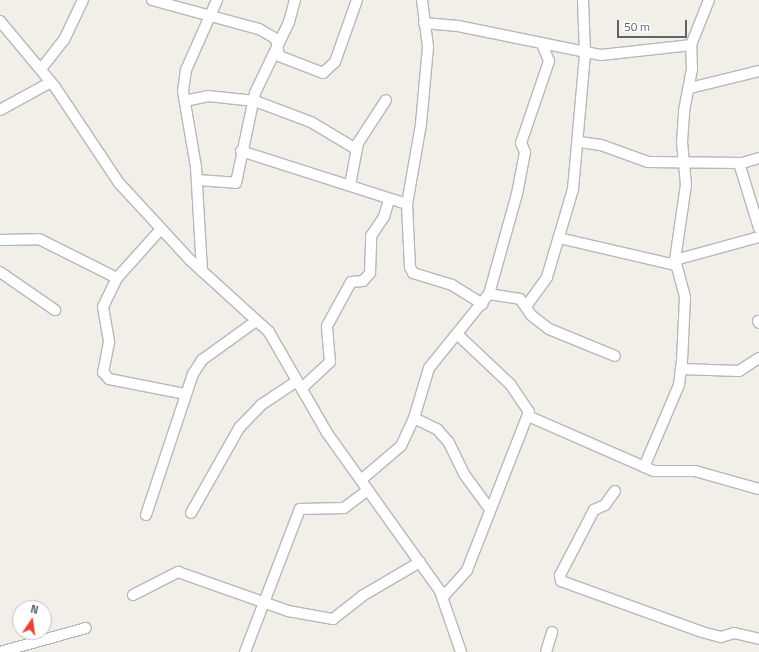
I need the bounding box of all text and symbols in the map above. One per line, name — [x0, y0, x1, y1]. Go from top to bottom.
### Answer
scale bar — [619, 12, 689, 38]
text: 50 m — [624, 17, 650, 36]
north arrow — [12, 600, 52, 640]
text: N — [29, 601, 40, 618]

